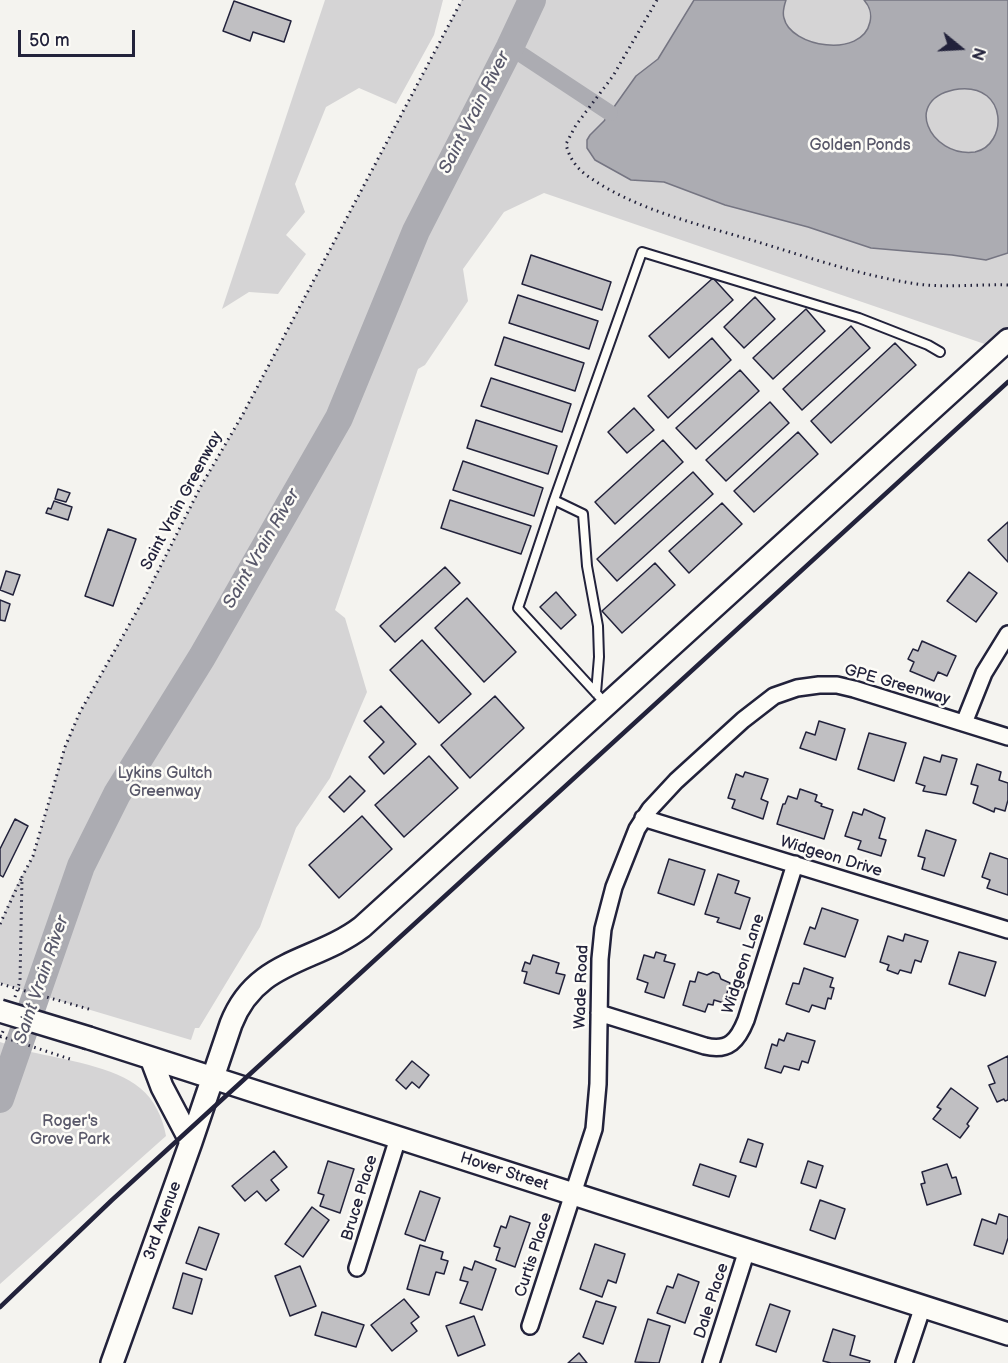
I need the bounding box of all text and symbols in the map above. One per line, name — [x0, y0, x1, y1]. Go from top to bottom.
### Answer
scale bar — [21, 18, 138, 56]
north arrow — [930, 18, 990, 78]
text: 50 m — [29, 30, 70, 51]
text: N — [967, 45, 988, 62]
water label: Saint Vrain River — [435, 48, 515, 178]
park label: Golden Ponds — [809, 136, 911, 156]
street label: Saint Vrain Greenway — [137, 428, 227, 574]
water label: Saint Vrain River — [219, 485, 305, 613]
street label: GPE Greenway — [842, 661, 952, 709]
park label: Lykins Gultch Greenway — [118, 764, 212, 802]
street label: Widgeon Drive — [778, 832, 884, 882]
street label: Widgeon Lane — [719, 911, 769, 1017]
water label: Saint Vrain River — [10, 913, 74, 1047]
street label: Wade Road — [571, 944, 593, 1030]
park label: Roger's Grove Park — [30, 1112, 110, 1150]
street label: Hover Street — [457, 1149, 551, 1195]
street label: Bruce Place — [338, 1153, 382, 1243]
street label: 3rd Avenue — [140, 1179, 186, 1263]
street label: Curtis Place — [511, 1210, 557, 1300]
street label: Dale Place — [691, 1261, 733, 1341]

